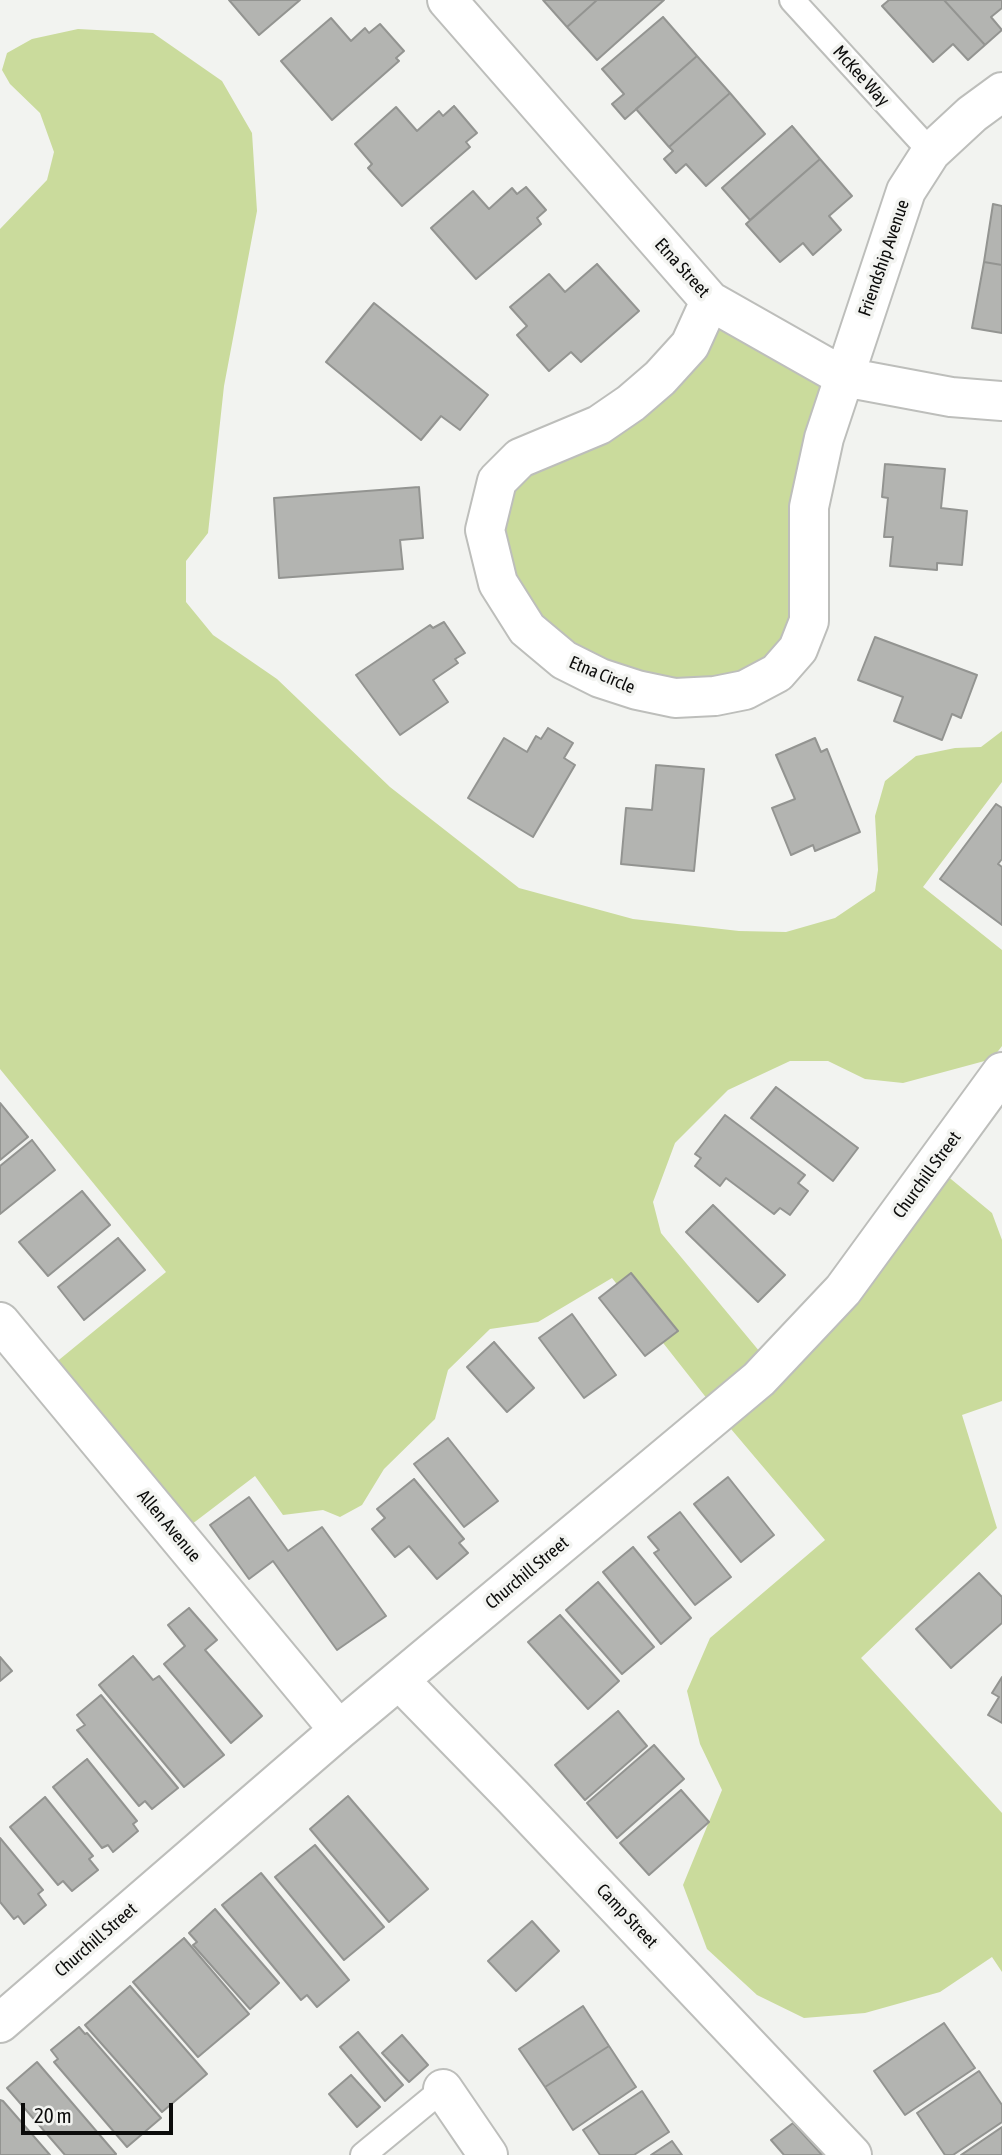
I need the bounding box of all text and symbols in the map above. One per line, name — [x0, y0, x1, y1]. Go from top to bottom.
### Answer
street label: McKee Way — [828, 41, 894, 111]
street label: Friendship Avenue — [854, 197, 914, 319]
street label: Etna Street — [650, 234, 714, 302]
street label: Etna Circle — [566, 652, 638, 698]
street label: Churchill Street — [888, 1127, 966, 1223]
street label: Allen Avenue — [133, 1486, 205, 1566]
street label: Churchill Street — [481, 1532, 573, 1614]
street label: Camp Street — [592, 1879, 662, 1953]
street label: Churchill Street — [50, 1898, 142, 1982]
scale bar — [24, 2088, 177, 2132]
text: 20 m — [34, 2103, 72, 2127]

